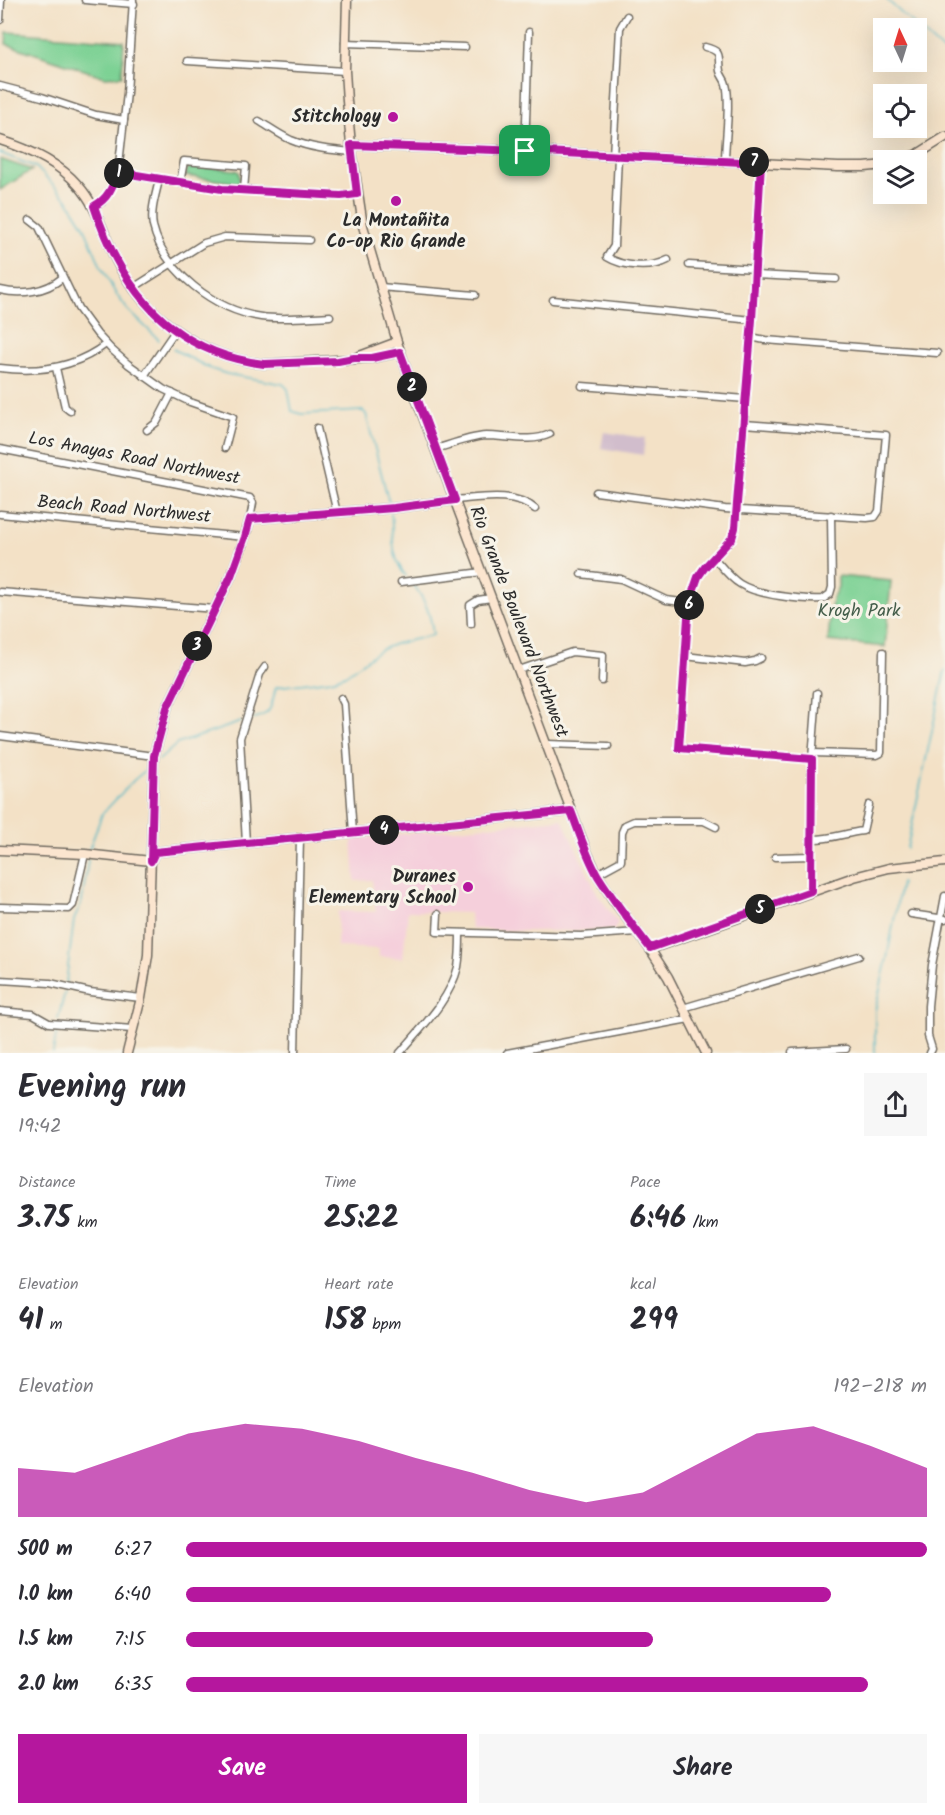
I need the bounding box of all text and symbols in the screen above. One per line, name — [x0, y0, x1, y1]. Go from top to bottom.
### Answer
north arrow — [873, 18, 927, 72]
map controls — [873, 18, 927, 204]
button: locate — [873, 84, 927, 138]
place label: Stitchology — [292, 103, 382, 132]
marker: Stitchology — [386, 110, 400, 124]
pin — [499, 125, 550, 176]
icon: arrive — [508, 134, 541, 167]
pin: 7 — [739, 147, 769, 177]
text: 7 — [750, 149, 758, 174]
button: layers — [873, 150, 927, 204]
pin: 1 — [104, 158, 134, 188]
text: 1 — [117, 160, 121, 185]
marker: La Montañita Co-op Rio Grande — [389, 194, 403, 208]
place label: La Montañita Co-op Rio Grande — [326, 207, 466, 257]
pin: 2 — [397, 372, 427, 402]
text: 2 — [407, 374, 417, 399]
street label: Los Anayas Road Northwest — [26, 424, 243, 494]
street label: Beach Road Northwest — [36, 488, 213, 532]
street label: Rio Grande Boulevard Northwest — [460, 502, 576, 743]
pin: 6 — [674, 590, 704, 620]
text: 6 — [685, 592, 693, 617]
park label: Krogh Park — [818, 597, 901, 626]
pin: 3 — [182, 631, 212, 661]
text: 3 — [193, 633, 201, 658]
pin: 4 — [369, 815, 399, 845]
text: 4 — [380, 817, 388, 842]
place label: Duranes Elementary School — [309, 863, 457, 913]
marker: Duranes Elementary School — [461, 880, 475, 894]
pin: 5 — [745, 894, 775, 924]
text: 5 — [756, 896, 764, 921]
text: Evening run — [18, 1062, 186, 1115]
button: share — [864, 1073, 927, 1136]
text: 19:42 — [18, 1111, 62, 1143]
text: Distance — [18, 1170, 76, 1195]
text: Time — [324, 1170, 356, 1195]
text: Pace — [630, 1170, 661, 1195]
text: 3.75 — [18, 1195, 71, 1243]
text: 25:22 — [324, 1195, 399, 1243]
text: 6:46 — [630, 1195, 686, 1243]
text: km — [71, 1210, 98, 1235]
text: /km — [686, 1210, 719, 1235]
text: Elevation — [18, 1272, 79, 1297]
text: Heart rate — [324, 1272, 394, 1297]
text: kcal — [630, 1272, 656, 1297]
text: 41 — [18, 1297, 43, 1345]
text: 158 — [324, 1297, 366, 1345]
text: 299 — [630, 1297, 678, 1345]
text: m — [43, 1312, 63, 1337]
text: bpm — [366, 1312, 401, 1337]
text: Elevation — [18, 1371, 94, 1403]
text: 192–218 m — [833, 1371, 927, 1403]
text: 500 m — [18, 1534, 73, 1566]
text: 6:27 — [114, 1534, 151, 1566]
text: 1.0 km — [18, 1579, 73, 1611]
text: 6:40 — [114, 1579, 151, 1611]
text: 1.5 km — [18, 1624, 73, 1656]
text: 7:15 — [114, 1624, 145, 1656]
text: 2.0 km — [18, 1669, 79, 1701]
text: 6:35 — [114, 1669, 152, 1701]
button: Save — [18, 1734, 467, 1803]
button: Share — [479, 1734, 927, 1803]

